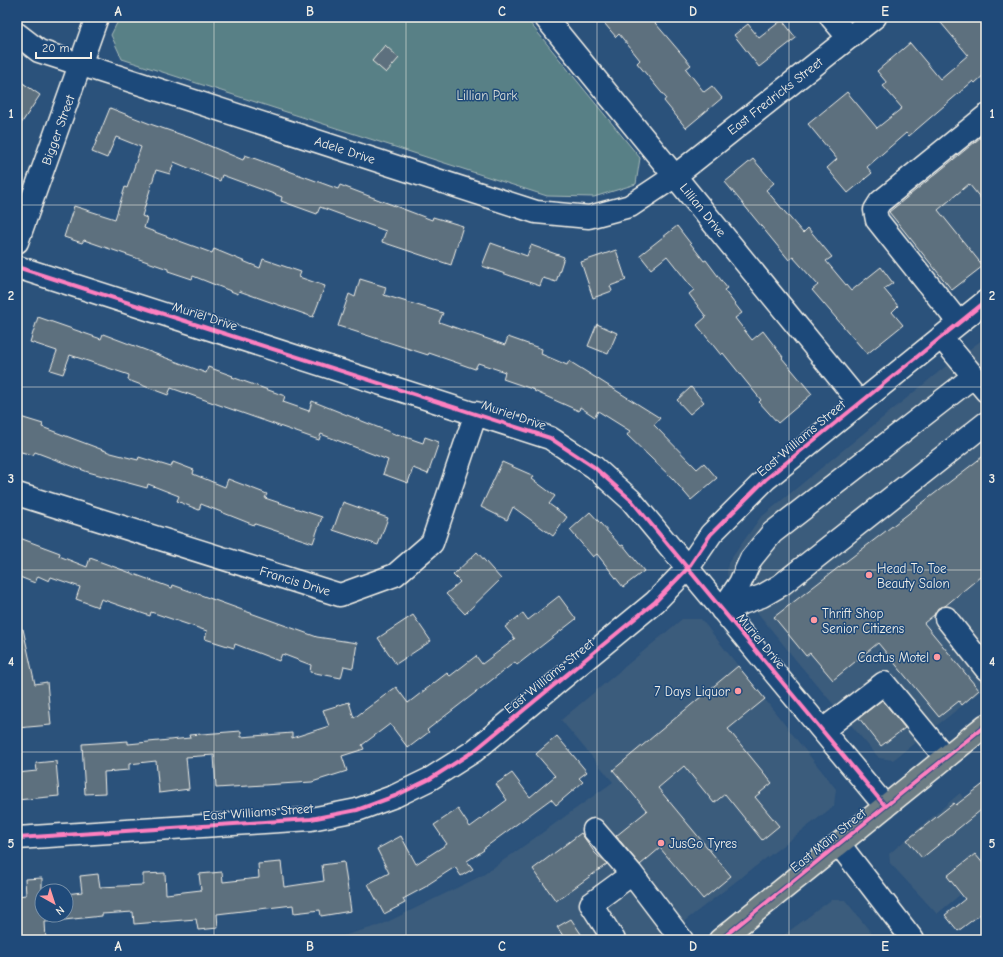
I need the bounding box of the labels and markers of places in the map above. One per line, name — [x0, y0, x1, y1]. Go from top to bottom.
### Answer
place label: Head To Toe Beauty Salon — [877, 561, 950, 591]
marker: Head To Toe Beauty Salon — [864, 570, 874, 580]
place label: Thrift Shop Senior Citizens — [822, 606, 904, 636]
marker: Thrift Shop Senior Citizens — [809, 615, 819, 625]
place label: Cactus Motel — [858, 650, 929, 665]
marker: Cactus Motel — [932, 652, 942, 662]
place label: 7 Days Liquor — [654, 684, 731, 699]
marker: 7 Days Liquor — [733, 686, 743, 696]
place label: JusGo Tyres — [669, 836, 737, 851]
marker: JusGo Tyres — [656, 838, 666, 848]

